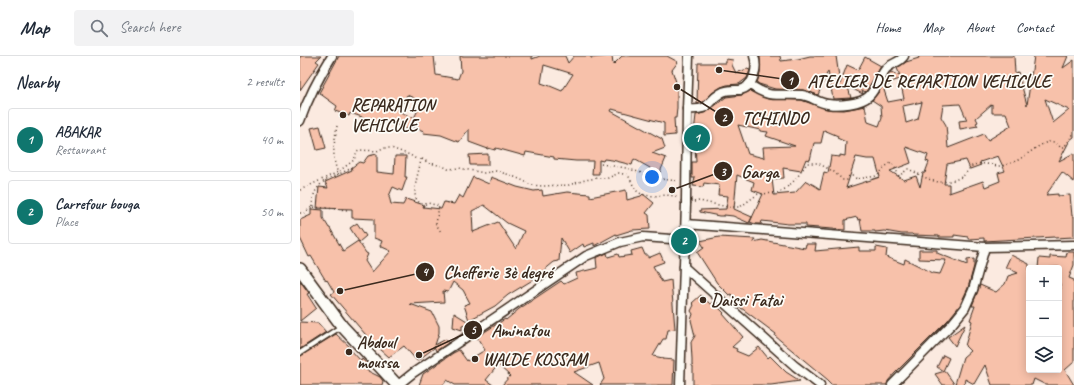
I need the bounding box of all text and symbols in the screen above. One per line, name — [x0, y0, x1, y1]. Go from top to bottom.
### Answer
search box — [74, 10, 354, 46]
text: Map — [20, 16, 50, 40]
icon: search — [88, 17, 110, 39]
text: Search here — [120, 18, 181, 37]
text: Home — [875, 19, 901, 36]
text: Map — [923, 19, 944, 36]
text: About — [966, 19, 994, 36]
text: Contact — [1016, 19, 1054, 36]
callout: ATELIER DE REPARTION VEHICULE — [780, 65, 1059, 95]
text: ATELIER DE REPARTION VEHICULE — [808, 70, 1053, 92]
text: Nearby — [16, 72, 59, 93]
text: 1 — [787, 73, 794, 89]
text: 2 results — [246, 74, 284, 90]
place label: REPARATION VEHICULE — [351, 95, 438, 136]
callout: TCHINDO — [714, 102, 816, 132]
text: TCHINDO — [742, 107, 811, 129]
marker: REPARATION VEHICULE — [338, 110, 348, 120]
text: 2 — [721, 110, 728, 126]
text: ABAKAR — [55, 123, 100, 142]
pin: 1 — [684, 123, 710, 153]
text: 1 — [27, 132, 33, 148]
text: 40 m — [261, 132, 283, 148]
text: Restaurant — [55, 142, 105, 158]
callout: Garga — [713, 156, 787, 186]
text: Garga — [741, 161, 780, 183]
text: 3 — [720, 164, 727, 180]
your location — [642, 167, 662, 187]
text: Carrefour bouga — [55, 195, 139, 214]
text: 2 — [27, 204, 33, 220]
text: 50 m — [261, 204, 283, 220]
text: Place — [55, 214, 78, 230]
pin: 2 — [671, 226, 697, 256]
callout: Chefferie 3è degré — [415, 257, 560, 287]
text: Chefferie 3è degré — [444, 261, 556, 283]
text: 4 — [422, 264, 429, 280]
map controls — [1026, 265, 1062, 373]
button: + — [1026, 265, 1062, 301]
place label: Daissi Fatai — [711, 290, 785, 311]
marker: Daissi Fatai — [698, 295, 708, 305]
button: − — [1026, 301, 1062, 337]
callout: Aminatou — [463, 315, 556, 345]
text: Aminatou — [491, 319, 550, 341]
text: 5 — [470, 322, 477, 338]
place label: Abdoul moussa — [357, 332, 400, 373]
button: layers — [1026, 337, 1062, 373]
marker: Abdoul moussa — [344, 347, 354, 357]
place label: WALDE KOSSAM — [483, 349, 590, 370]
marker: WALDE KOSSAM — [470, 354, 480, 364]

